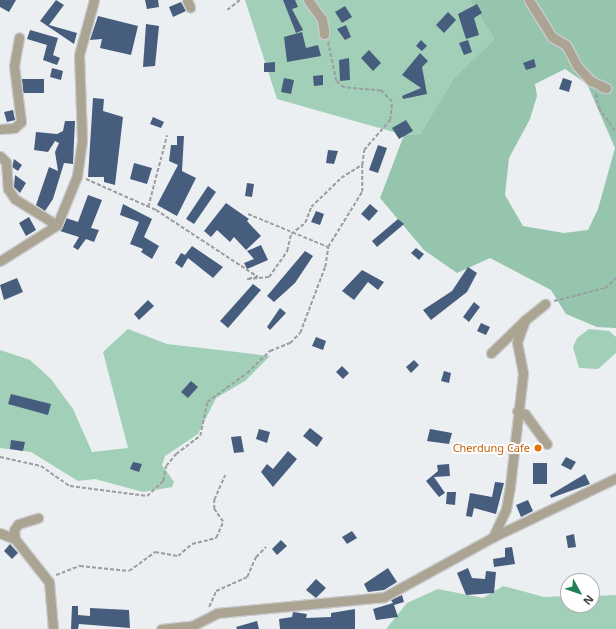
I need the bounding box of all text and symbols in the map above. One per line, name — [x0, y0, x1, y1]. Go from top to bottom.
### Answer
place label: Cherdung Cafe — [453, 441, 530, 455]
marker: Cherdung Cafe — [533, 443, 543, 453]
north arrow — [560, 573, 600, 613]
text: N — [580, 592, 597, 609]

